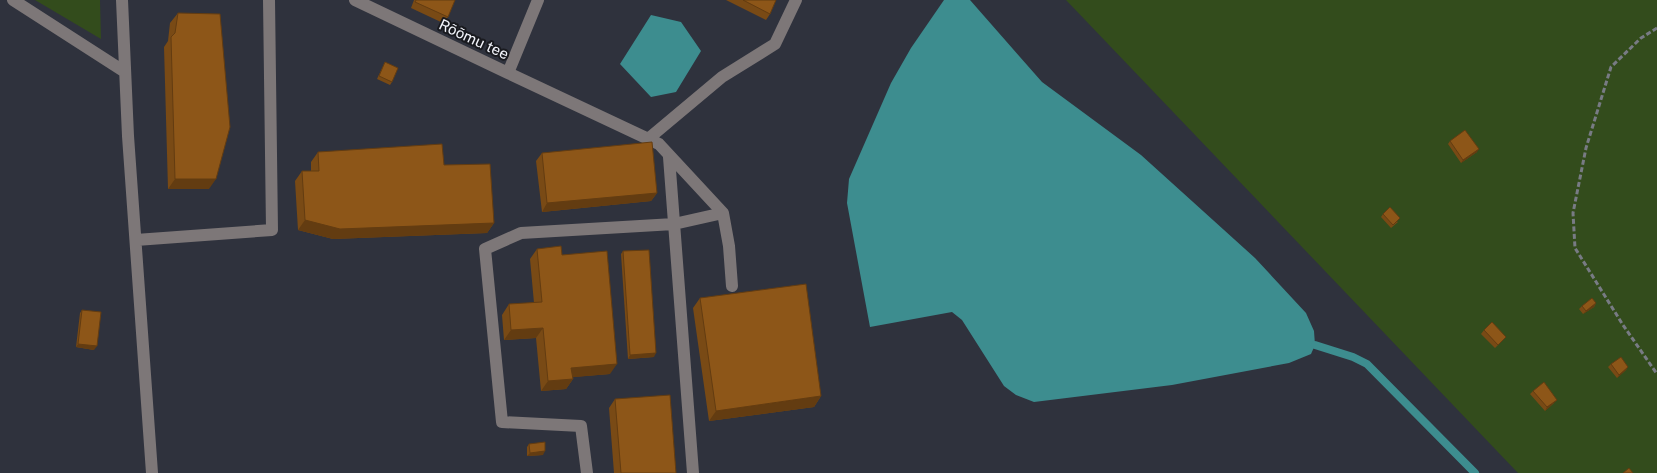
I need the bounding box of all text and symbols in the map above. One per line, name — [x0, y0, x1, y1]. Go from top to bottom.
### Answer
street label: Rõõmu tee — [436, 15, 512, 63]

